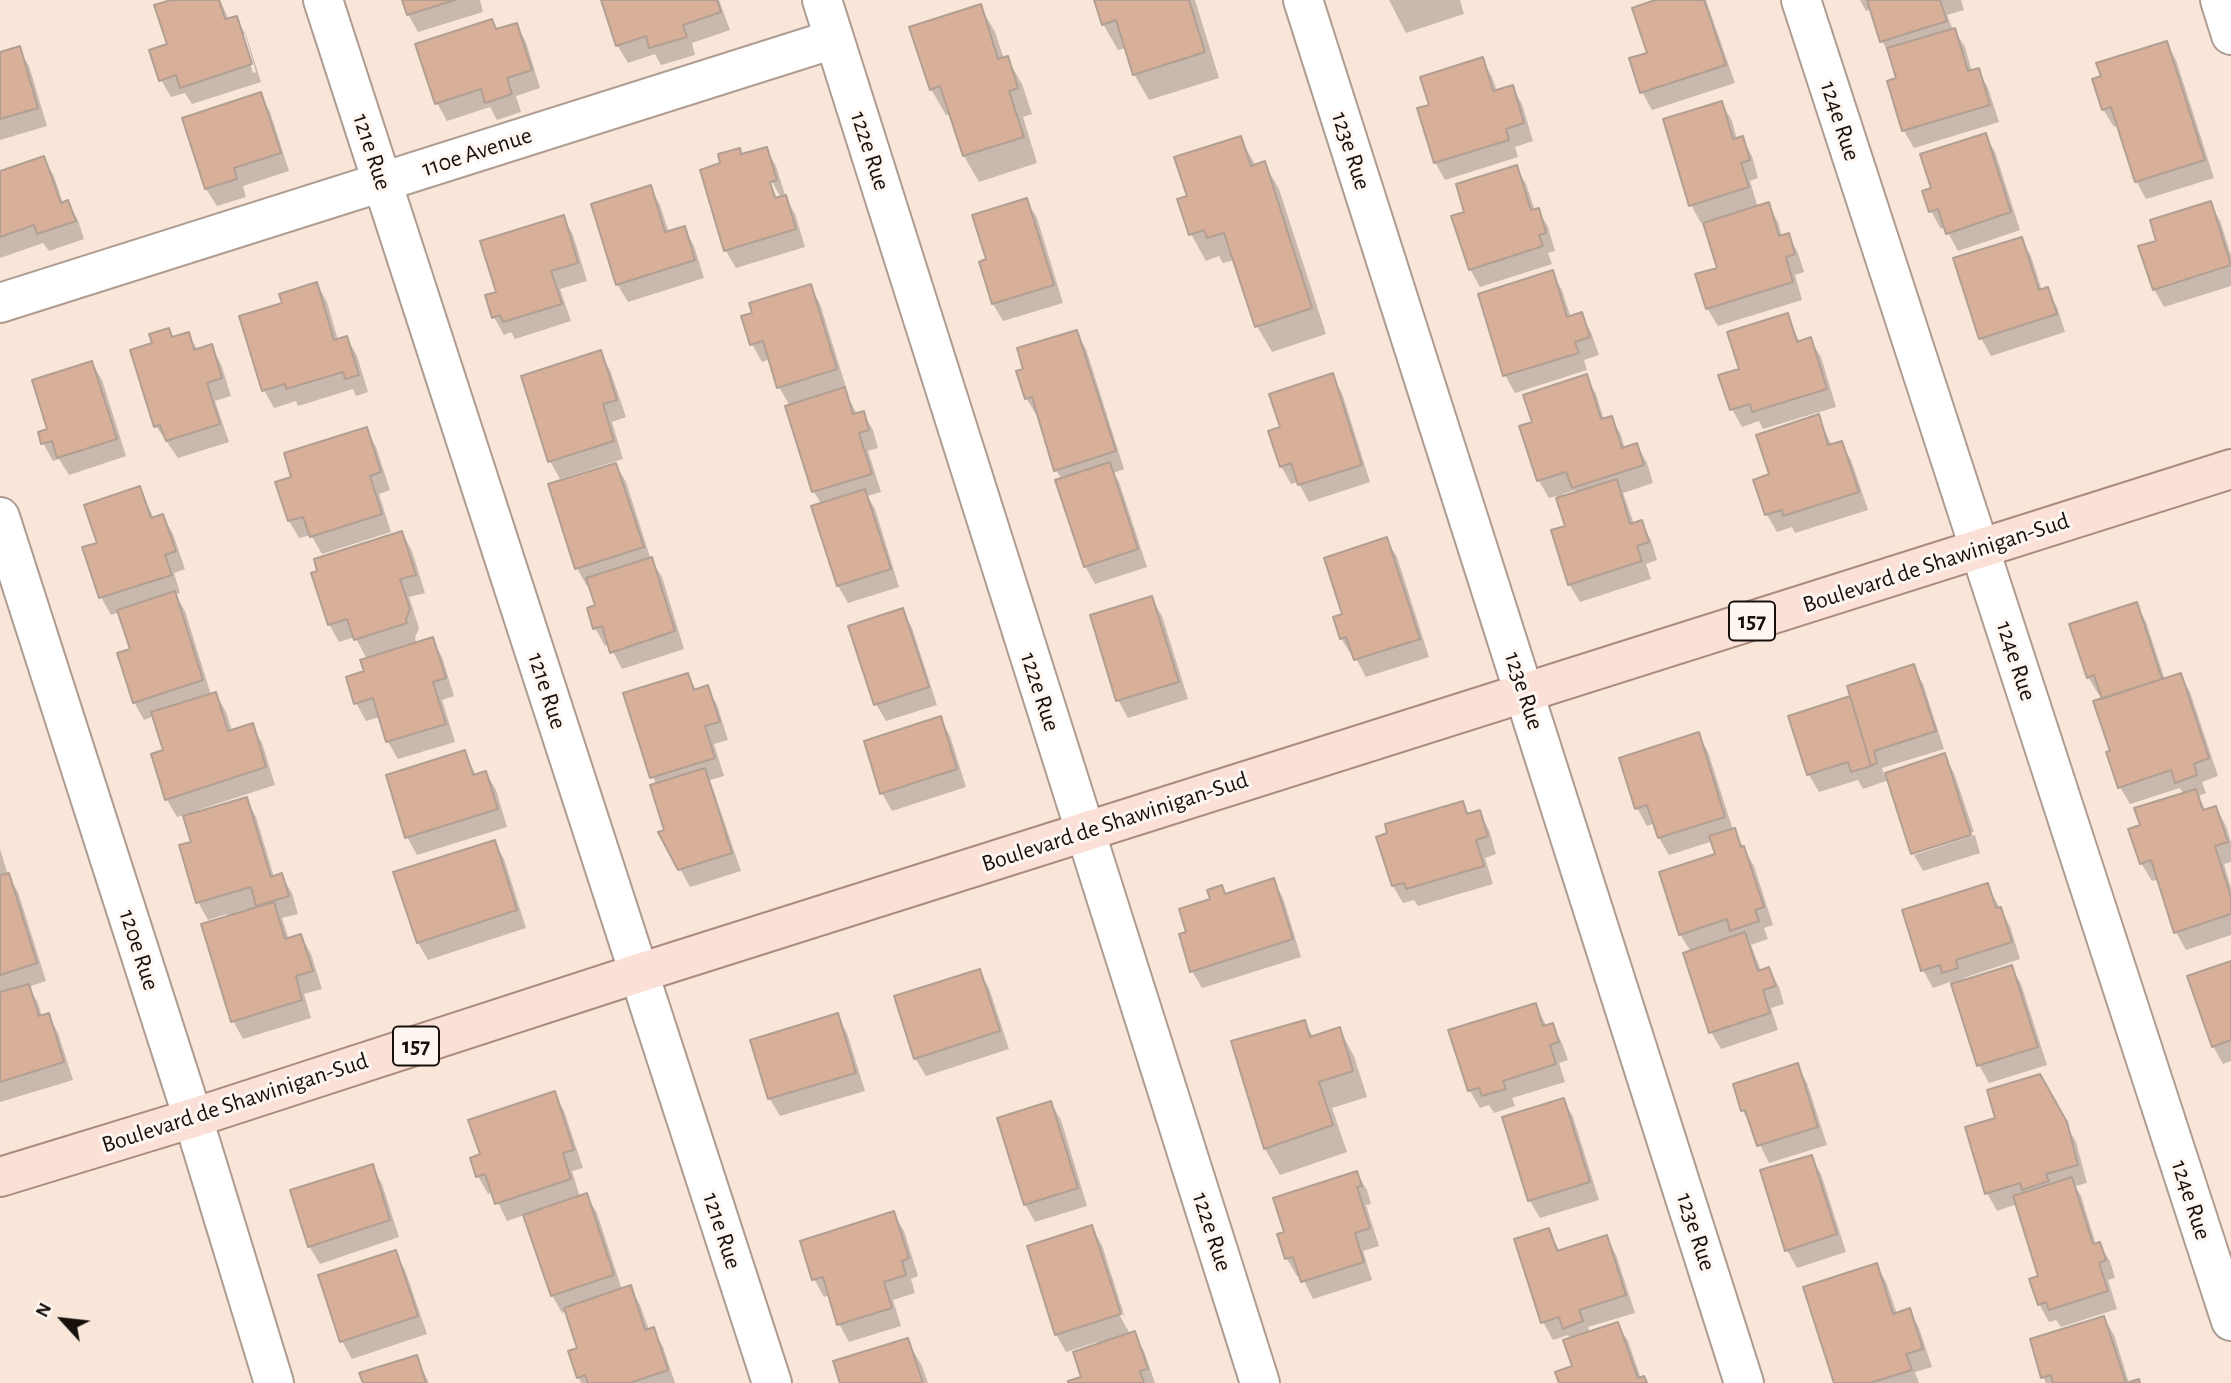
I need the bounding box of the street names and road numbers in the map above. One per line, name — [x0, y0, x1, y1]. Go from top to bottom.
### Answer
street label: 124e Rue — [1814, 78, 1866, 164]
street label: 122e Rue — [844, 108, 896, 194]
street label: 123e Rue — [1325, 108, 1377, 194]
street label: 121e Rue — [346, 110, 398, 194]
street label: 110e Avenue — [418, 121, 536, 183]
street label: Boulevard de Shawinigan-Sud — [1799, 506, 2073, 620]
road number: 157 — [1729, 601, 1775, 640]
street label: 124e Rue — [1990, 618, 2042, 704]
street label: 123e Rue — [1498, 648, 1550, 734]
street label: 121e Rue — [521, 649, 573, 733]
street label: 122e Rue — [1014, 649, 1066, 735]
street label: Boulevard de Shawinigan-Sud — [978, 765, 1252, 879]
street label: 120e Rue — [112, 906, 166, 994]
road number: 157 — [393, 1026, 439, 1065]
street label: Boulevard de Shawinigan-Sud — [98, 1046, 372, 1160]
street label: 124e Rue — [2165, 1157, 2217, 1243]
street label: 121e Rue — [696, 1189, 748, 1273]
street label: 122e Rue — [1186, 1189, 1238, 1275]
street label: 123e Rue — [1670, 1189, 1722, 1275]

